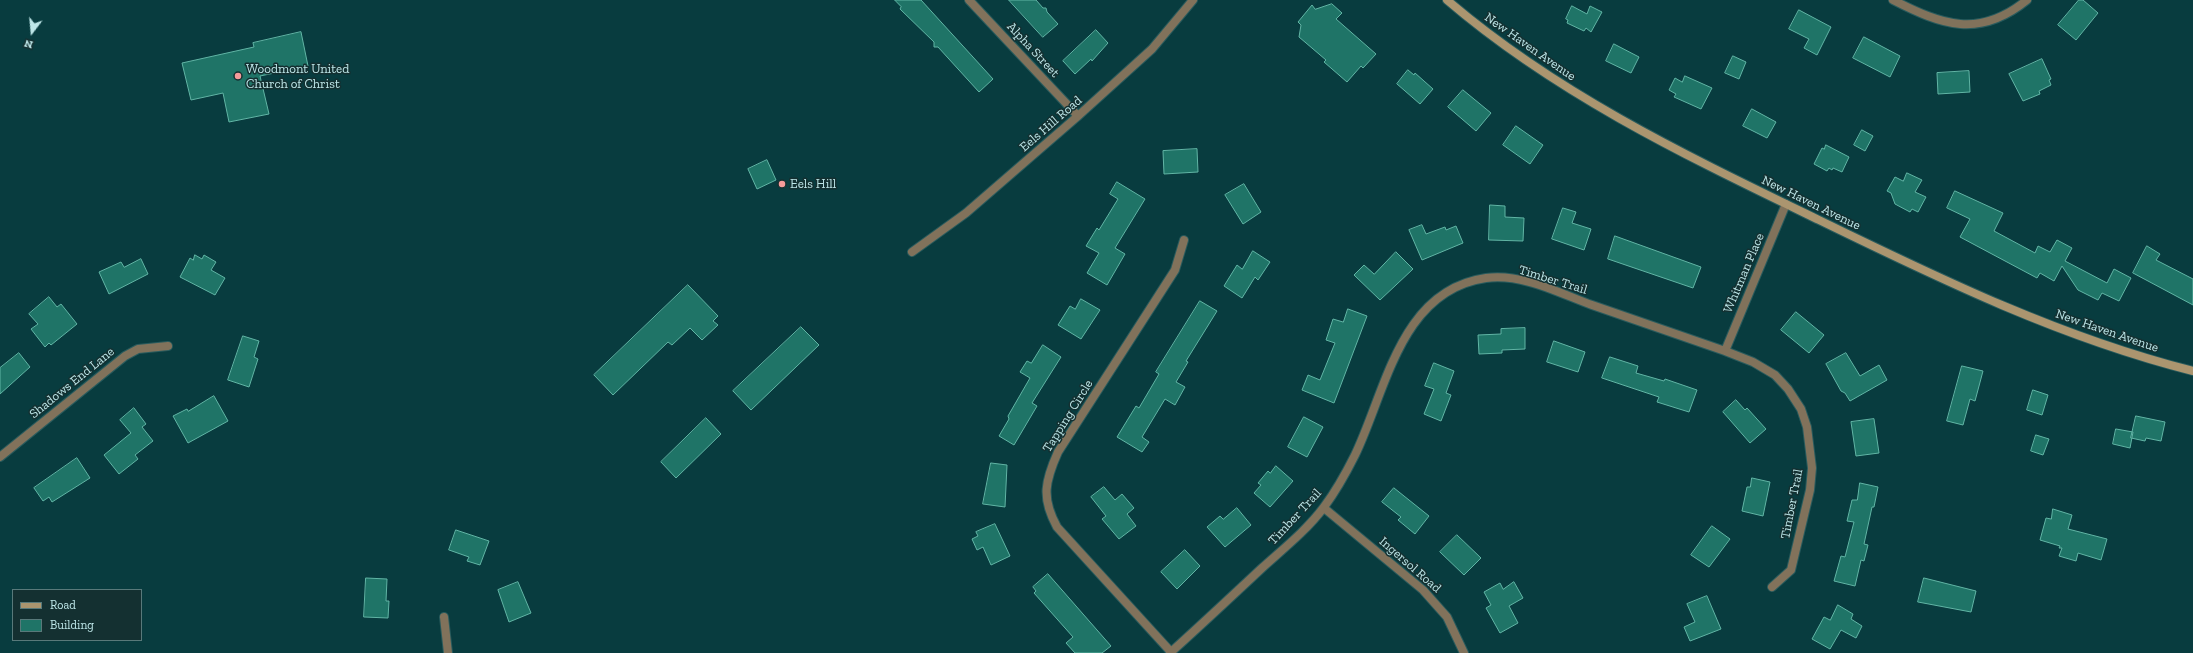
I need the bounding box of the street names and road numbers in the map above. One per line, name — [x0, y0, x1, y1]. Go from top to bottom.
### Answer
street label: New Haven Avenue — [1481, 10, 1579, 84]
street label: Alpha Street — [1003, 19, 1063, 81]
street label: Eels Hill Road — [1017, 93, 1085, 155]
street label: New Haven Avenue — [1759, 172, 1863, 234]
street label: Whitman Place — [1720, 231, 1768, 315]
street label: Timber Trail — [1517, 262, 1589, 298]
street label: New Haven Avenue — [2053, 306, 2161, 356]
street label: Shadows End Lane — [26, 344, 118, 422]
street label: Tapping Circle — [1040, 377, 1096, 455]
street label: Timber Trail — [1778, 468, 1806, 540]
street label: Timber Trail — [1265, 486, 1325, 548]
street label: Ingersol Road — [1376, 534, 1444, 596]

